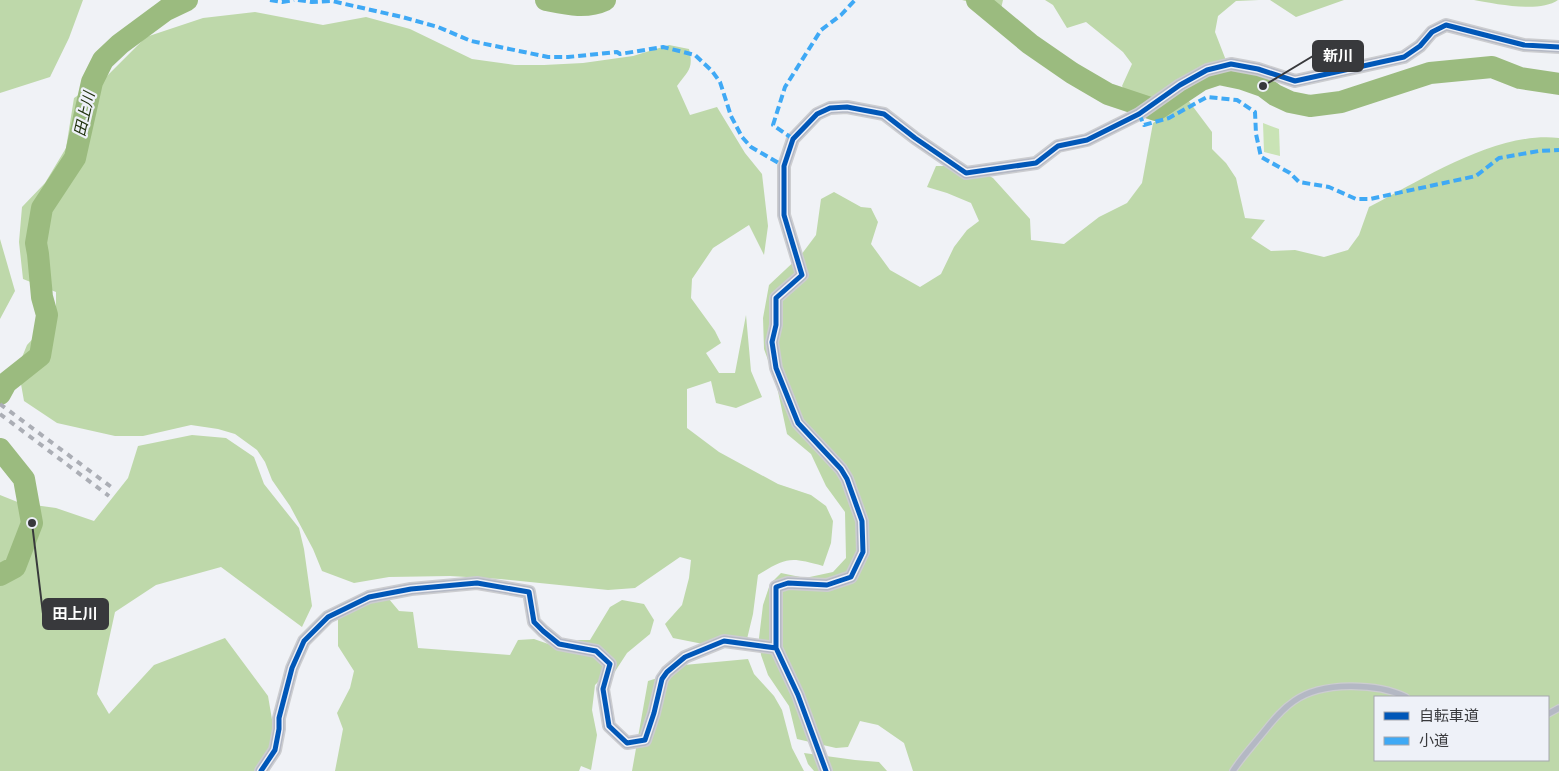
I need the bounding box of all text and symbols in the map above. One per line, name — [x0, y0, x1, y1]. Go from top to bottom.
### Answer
callout: 新川 — [1313, 41, 1363, 71]
text: 新川 — [1323, 46, 1353, 65]
water label: 田上川 — [70, 88, 99, 138]
callout: 田上川 — [43, 599, 108, 629]
text: 田上川 — [52, 604, 98, 623]
legend — [1374, 696, 1549, 761]
text: 自転車道 — [1419, 706, 1479, 725]
text: 小道 — [1419, 731, 1449, 750]

